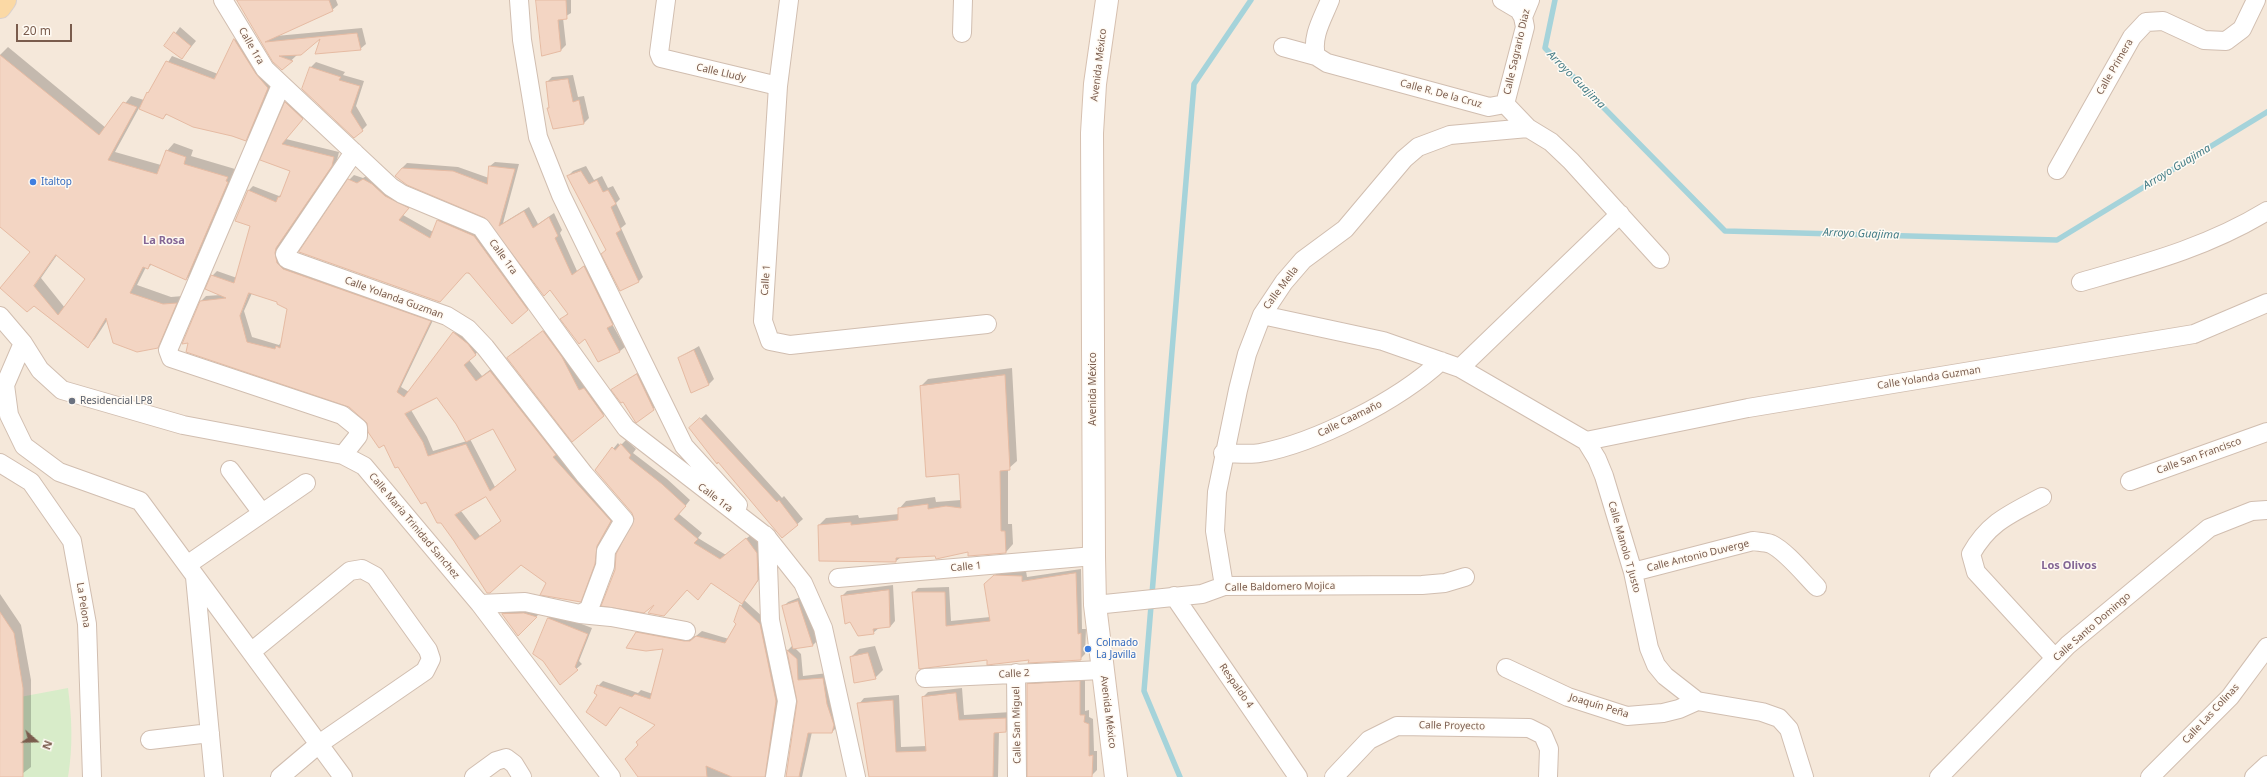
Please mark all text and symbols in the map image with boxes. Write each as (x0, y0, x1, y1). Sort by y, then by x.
street label: Calle Sagrario Diaz (1501, 8, 1533, 96)
scale bar (18, 16, 74, 42)
text: 20 m (23, 22, 51, 39)
street label: Calle 1ra (236, 25, 266, 67)
street label: Avenida México (1089, 28, 1109, 102)
street label: Calle Primera (2094, 37, 2136, 97)
water label: Arroyo Guajima (1544, 48, 1608, 112)
street label: Calle Lludy (695, 61, 747, 85)
street label: Calle R. De la Cruz (1399, 77, 1483, 111)
water label: Arroyo Guajima (2141, 142, 2213, 192)
place label: Italtop (41, 176, 72, 188)
marker: Italtop (28, 177, 38, 187)
water label: Arroyo Guajima (1823, 226, 1899, 242)
district label: La Rosa (143, 234, 185, 248)
street label: Calle 1ra (486, 237, 520, 277)
street label: Calle 1 (759, 264, 773, 296)
street label: Calle Mella (1261, 264, 1301, 312)
street label: Calle Yolanda Guzman (343, 274, 445, 322)
street label: Avenida México (1087, 352, 1099, 426)
street label: Calle Yolanda Guzman (1876, 364, 1982, 392)
place label: Residencial LP8 (80, 395, 152, 407)
marker: Residencial LP8 (67, 396, 77, 406)
street label: Calle Caamaño (1316, 398, 1384, 440)
street label: Calle San Francisco (2155, 435, 2243, 477)
street label: Calle Maria Trinidad Sanchez (366, 471, 462, 581)
street label: Calle 1ra (695, 481, 735, 515)
street label: Calle Manolo T Justo (1605, 500, 1643, 594)
street label: Calle Antonio Duverge (1646, 537, 1750, 575)
district label: Los Olivos (2041, 559, 2097, 573)
street label: Calle 1 (950, 560, 982, 574)
street label: Calle Baldomero Mojica (1225, 580, 1335, 594)
street label: La Pelona (74, 582, 92, 628)
street label: Calle Santo Domingo (2051, 590, 2133, 664)
place label: Colmado La Javilla (1096, 637, 1138, 660)
marker: Colmado La Javilla (1083, 644, 1093, 654)
street label: Respaldo 4 (1216, 661, 1256, 711)
street label: Calle 2 (998, 667, 1030, 681)
street label: Avenida México (1098, 675, 1118, 749)
street label: Calle Las Colinas (2180, 682, 2242, 746)
street label: Calle San Miguel (1010, 686, 1024, 764)
street label: Joaquín Peña (1568, 691, 1630, 721)
street label: Calle Proyecto (1419, 719, 1485, 733)
north arrow (16, 721, 56, 761)
text: N (39, 738, 56, 752)

